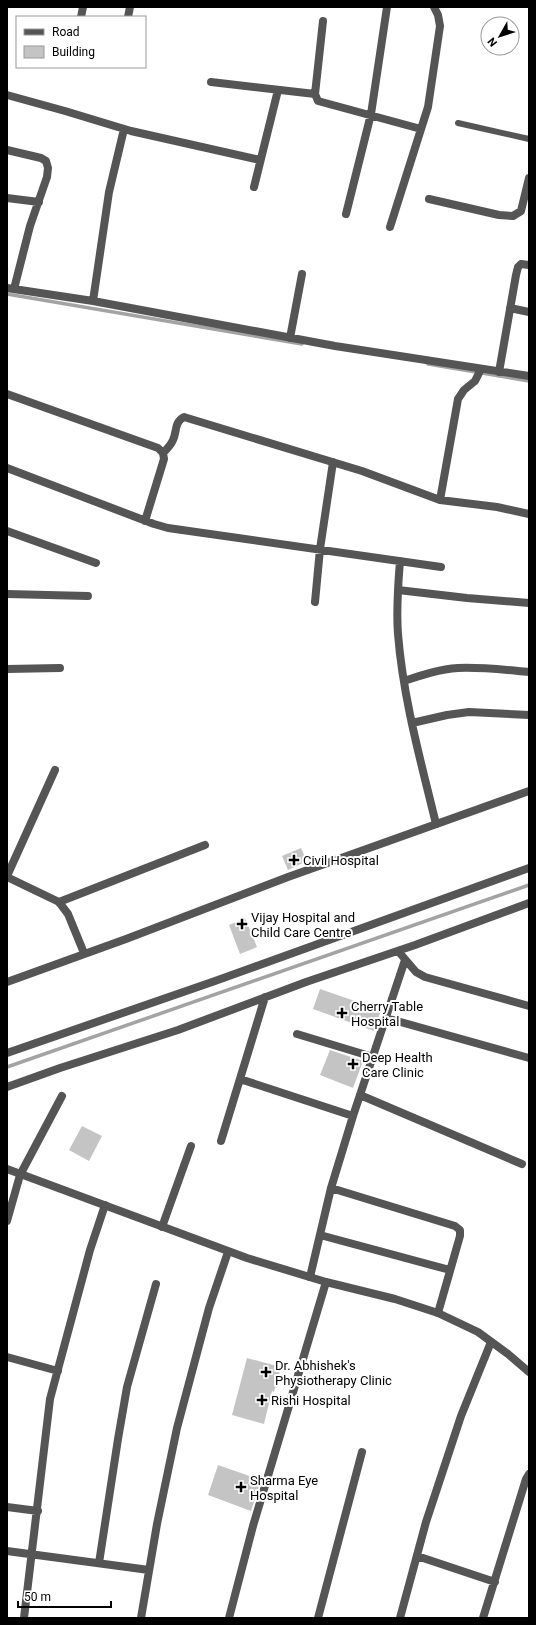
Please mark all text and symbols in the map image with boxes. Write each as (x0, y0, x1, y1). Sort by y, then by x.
legend (16, 16, 146, 68)
north arrow (480, 16, 520, 56)
text: Road (52, 25, 80, 39)
text: N (485, 35, 500, 49)
text: Building (52, 45, 95, 59)
place label: Civil Hospital (303, 853, 379, 868)
marker: Civil Hospital (288, 854, 300, 866)
place label: Vijay Hospital and Child Care Centre (251, 910, 355, 940)
marker: Vijay Hospital and Child Care Centre (236, 918, 248, 930)
place label: Cherry Table Hospital (351, 999, 423, 1029)
marker: Cherry Table Hospital (336, 1007, 348, 1019)
place label: Deep Health Care Clinic (362, 1050, 433, 1080)
marker: Deep Health Care Clinic (347, 1058, 359, 1070)
place label: Dr. Abhishek's Physiotherapy Clinic (275, 1358, 392, 1388)
marker: Dr. Abhishek's Physiotherapy Clinic (260, 1366, 272, 1378)
place label: Rishi Hospital (271, 1393, 351, 1408)
marker: Rishi Hospital (256, 1394, 268, 1406)
place label: Sharma Eye Hospital (250, 1473, 318, 1503)
marker: Sharma Eye Hospital (235, 1481, 247, 1493)
scale bar (18, 1583, 111, 1609)
text: 50 m (24, 1590, 51, 1604)

